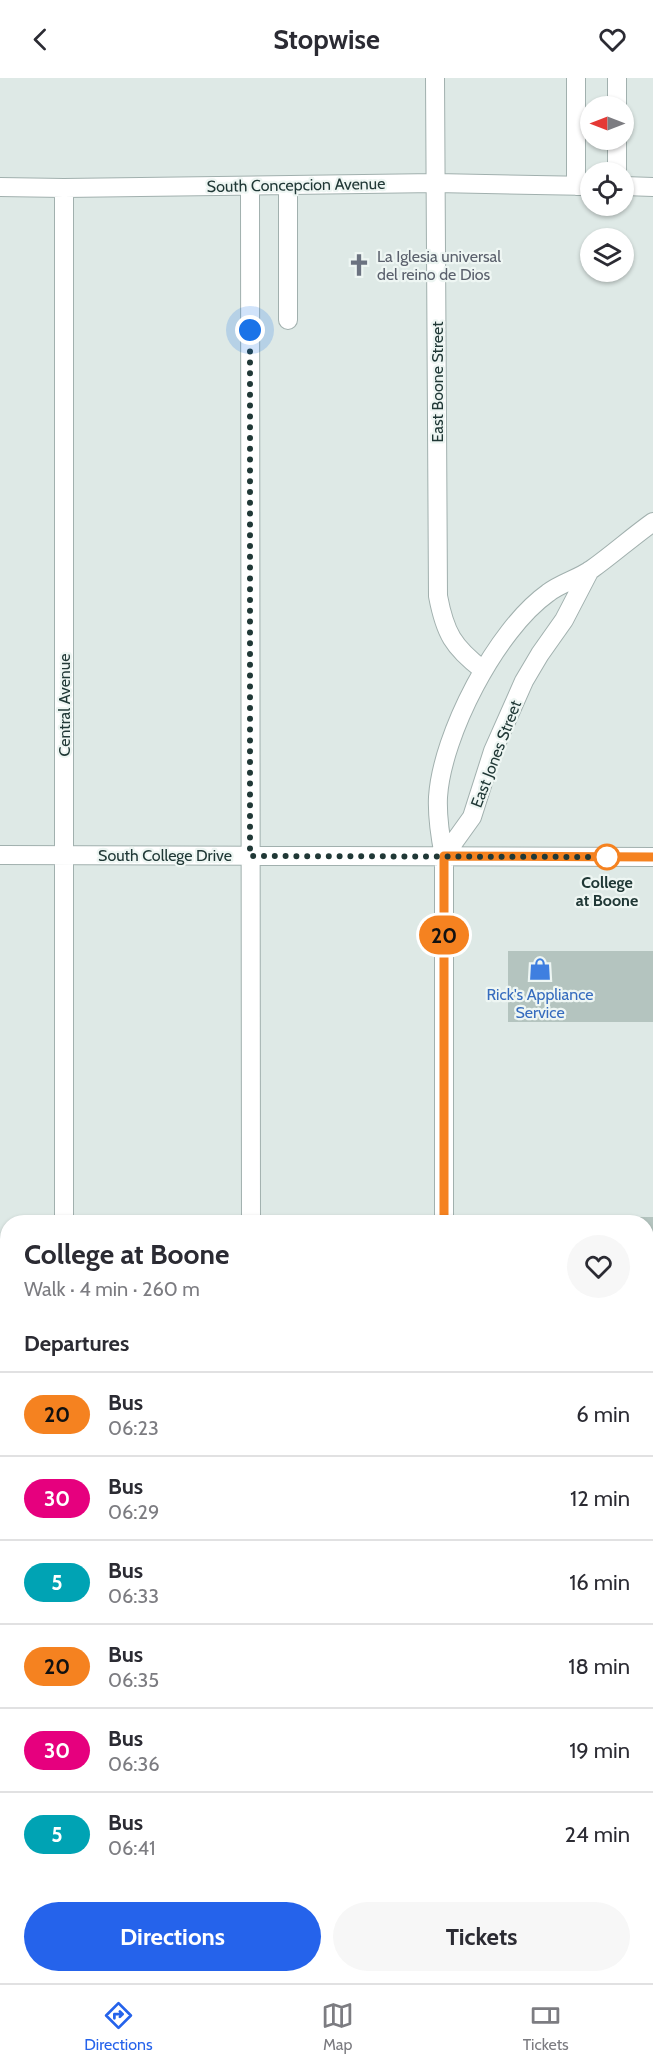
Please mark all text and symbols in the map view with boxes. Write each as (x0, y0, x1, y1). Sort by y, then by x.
icon: back (24, 23, 57, 56)
text: Stopwise (273, 23, 380, 56)
icon: heart (596, 23, 629, 56)
north arrow (580, 96, 634, 150)
map controls (580, 96, 634, 282)
button: locate (580, 162, 634, 216)
street label: South Concepcion Avenue (207, 174, 385, 196)
button: layers (580, 228, 634, 282)
place label: La Iglesia universal del reino de Dios (377, 247, 501, 284)
church icon: La Iglesia universal del reino de Dios (346, 252, 372, 278)
your location (235, 315, 265, 345)
street label: East Boone Street (428, 321, 447, 443)
street label: Central Avenue (55, 654, 74, 756)
street label: East Jones Street (467, 697, 525, 810)
marker: College at Boone (594, 844, 620, 870)
street label: South College Drive (98, 846, 232, 865)
place label: College at Boone (576, 873, 638, 910)
line badge: 20 (417, 916, 471, 954)
text: 20 (431, 923, 457, 948)
shop icon: Rick's Appliance Service (527, 956, 553, 982)
place label: Rick's Appliance Service (487, 985, 593, 1022)
button: heart (567, 1235, 630, 1298)
text: College at Boone (24, 1237, 229, 1271)
text: Walk · 4 min · 260 m (24, 1277, 200, 1301)
text: Departures (24, 1330, 129, 1357)
text: Bus (108, 1389, 143, 1416)
text: 6 min (576, 1401, 630, 1428)
text: 20 (44, 1402, 70, 1427)
text: 06:23 (108, 1416, 159, 1440)
text: Bus (108, 1473, 143, 1500)
text: 12 min (570, 1485, 630, 1512)
text: 30 (44, 1486, 70, 1511)
text: 06:29 (108, 1500, 159, 1524)
text: Bus (108, 1557, 143, 1584)
text: 16 min (569, 1569, 630, 1596)
text: 5 (51, 1570, 63, 1595)
text: 06:33 (108, 1584, 159, 1608)
text: Bus (108, 1641, 143, 1668)
text: 18 min (568, 1653, 630, 1680)
text: 20 (44, 1654, 70, 1679)
text: 06:35 (108, 1668, 159, 1692)
text: Bus (108, 1725, 143, 1752)
text: 19 min (569, 1737, 630, 1764)
text: 30 (44, 1738, 70, 1763)
text: 06:36 (108, 1752, 160, 1776)
text: Bus (108, 1809, 143, 1836)
text: 24 min (565, 1821, 630, 1848)
text: 5 (51, 1822, 63, 1847)
text: 06:41 (108, 1836, 156, 1860)
button: Directions (24, 1902, 321, 1971)
button: Tickets (333, 1902, 630, 1971)
tab: Directions (84, 1999, 153, 2054)
tab: Map (321, 1999, 354, 2054)
tab: Tickets (523, 1999, 569, 2054)

